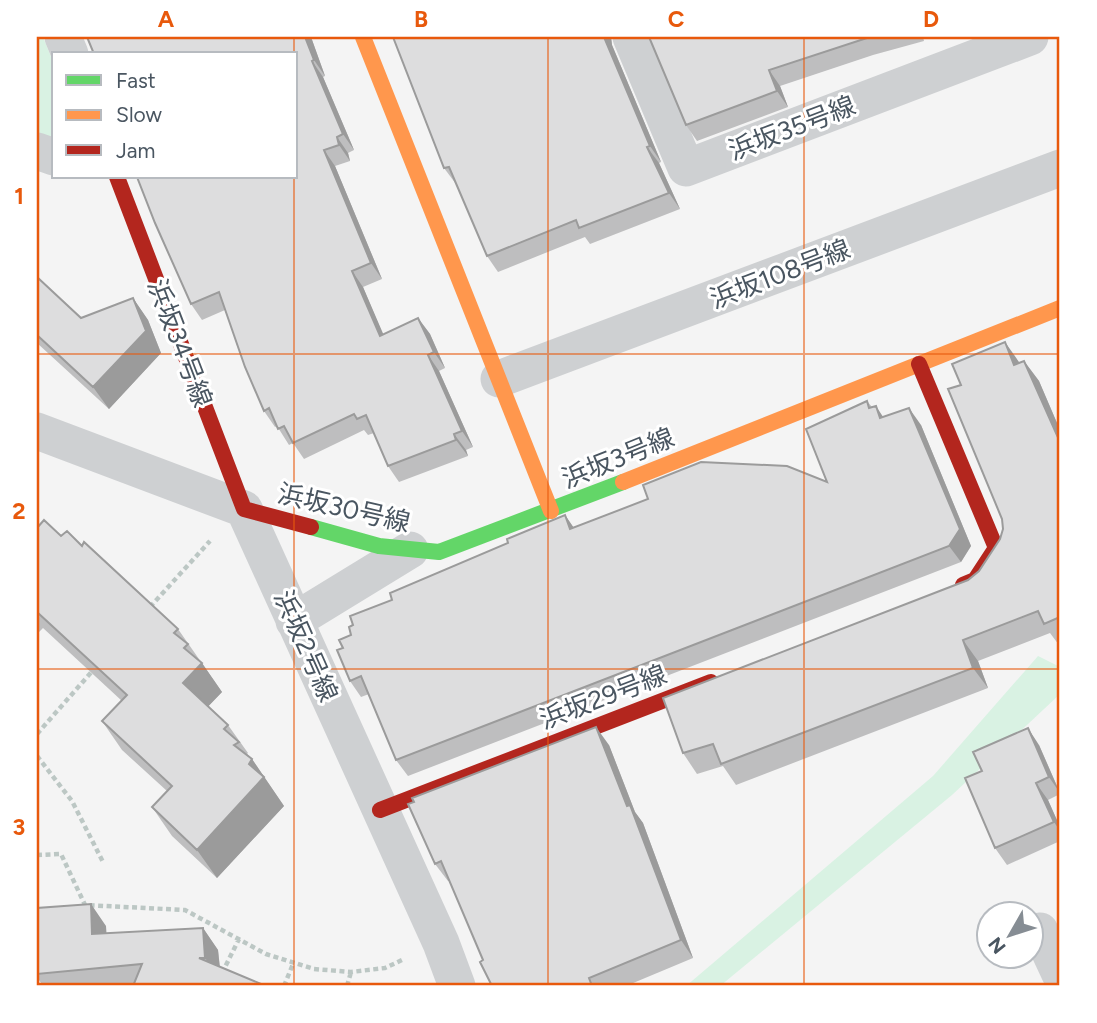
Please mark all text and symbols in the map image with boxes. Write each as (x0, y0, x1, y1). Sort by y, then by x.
text: A (158, 5, 175, 33)
text: B (414, 5, 428, 33)
text: C (668, 5, 685, 33)
text: D (923, 5, 939, 33)
legend (52, 52, 298, 178)
text: Fast (116, 68, 156, 93)
street label: 浜坂35号線 (724, 89, 860, 167)
text: Slow (116, 102, 162, 127)
text: Jam (116, 138, 155, 163)
text: 1 (14, 182, 24, 210)
street label: 浜坂108号線 (705, 233, 855, 315)
street label: 浜坂34号線 (141, 275, 219, 411)
street label: 浜坂3号線 (557, 421, 679, 495)
street label: 浜坂30号線 (275, 477, 413, 539)
text: 2 (12, 497, 26, 525)
street label: 浜坂2号線 (267, 585, 345, 707)
street label: 浜坂29号線 (535, 658, 671, 736)
text: 3 (13, 813, 25, 841)
north arrow (974, 900, 1044, 970)
text: N (984, 932, 1011, 958)

